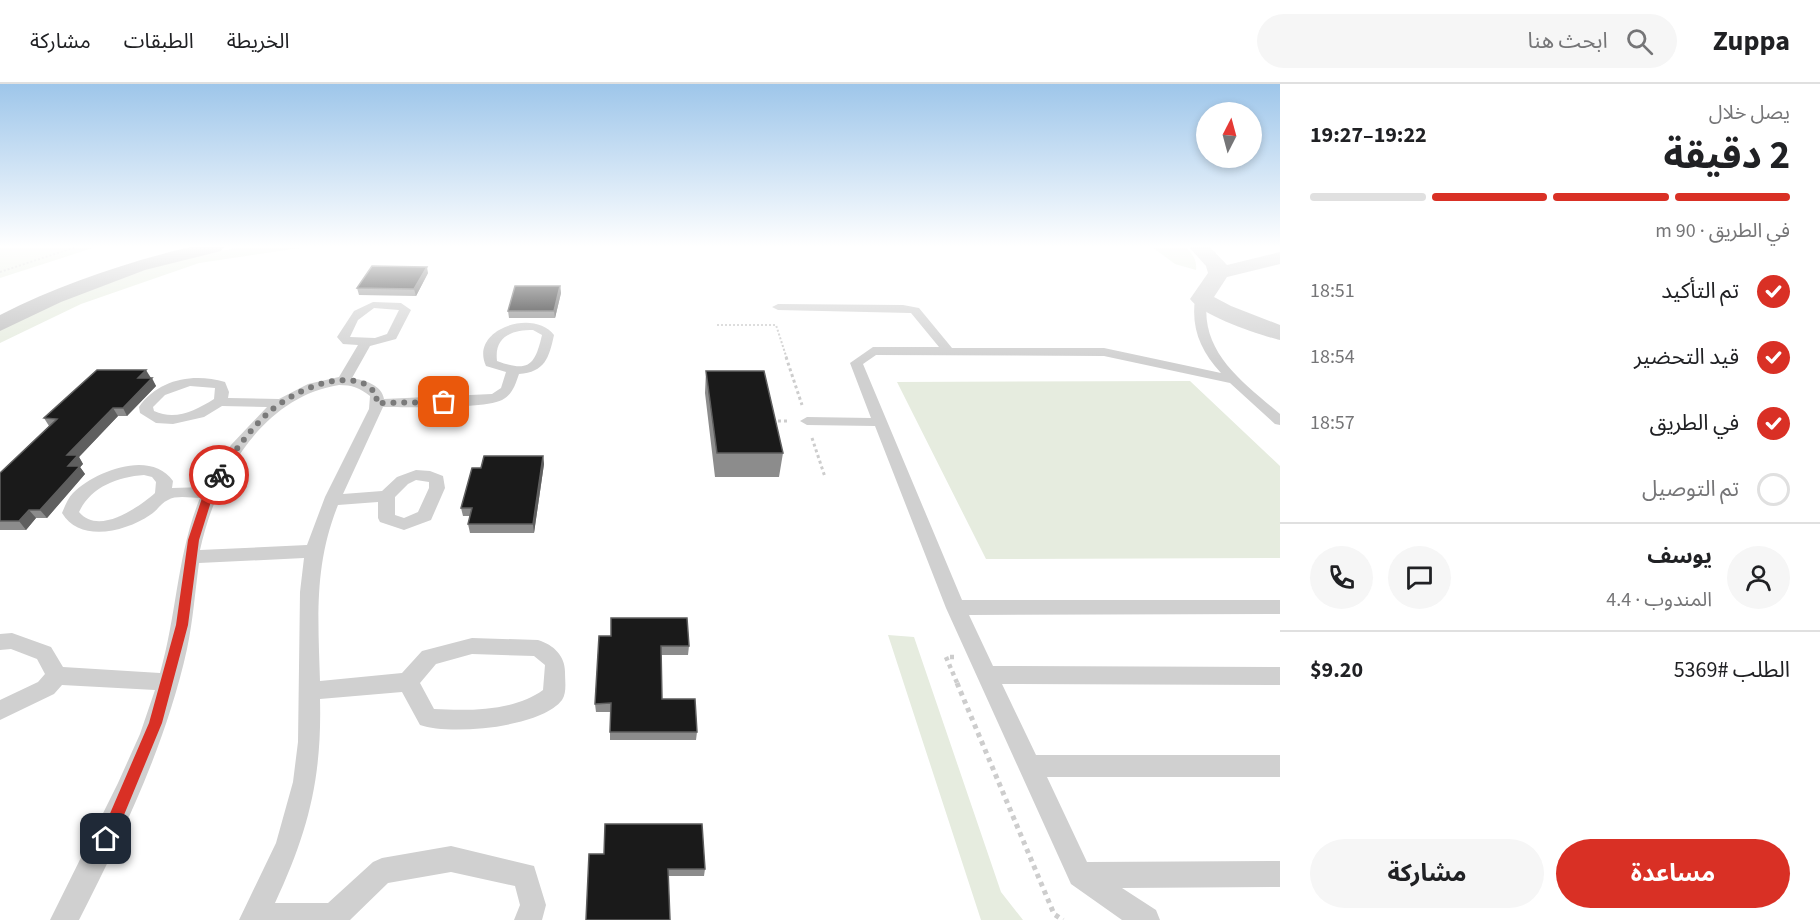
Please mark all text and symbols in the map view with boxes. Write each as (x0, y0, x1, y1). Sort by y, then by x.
search box (1257, 14, 1677, 68)
text: Zuppa (1713, 21, 1790, 61)
text: ابحث هنا (1528, 25, 1608, 57)
icon: search (1623, 25, 1656, 58)
text: مشاركة (30, 26, 91, 56)
text: الطبقات (124, 26, 194, 56)
text: الخريطة (227, 26, 290, 56)
text: يصل خلال (1709, 99, 1790, 127)
north arrow (1196, 102, 1262, 168)
map controls (1196, 102, 1262, 168)
text: 19:22–19:27 (1310, 119, 1427, 151)
text: 2 دقيقة (1663, 128, 1790, 184)
text: في الطريق · 90 m (1655, 217, 1790, 245)
text: تم التأكيد (1661, 275, 1739, 307)
icon: check (1757, 275, 1790, 308)
text: 18:51 (1310, 277, 1355, 305)
text: قيد التحضير (1634, 341, 1739, 373)
icon: check (1757, 341, 1790, 374)
text: 18:54 (1310, 343, 1355, 371)
pin (418, 376, 469, 427)
icon: bag (427, 385, 460, 418)
text: في الطريق (1650, 407, 1739, 439)
icon: check (1757, 407, 1790, 440)
text: 18:57 (1310, 409, 1355, 437)
courier (189, 445, 249, 505)
icon: bike (203, 459, 236, 492)
text: تم التوصيل (1642, 473, 1739, 505)
text: يوسف (1647, 540, 1712, 572)
button: phone (1310, 546, 1373, 609)
button: chat (1388, 546, 1451, 609)
button: person (1727, 546, 1790, 609)
text: المندوب · 4.4 (1606, 586, 1712, 614)
text: $9.20 (1310, 654, 1363, 686)
text: الطلب #5369 (1674, 654, 1790, 686)
pin (80, 813, 131, 864)
icon: home (89, 822, 122, 855)
button: مشاركة (1310, 839, 1544, 908)
button: مساعدة (1556, 839, 1790, 908)

